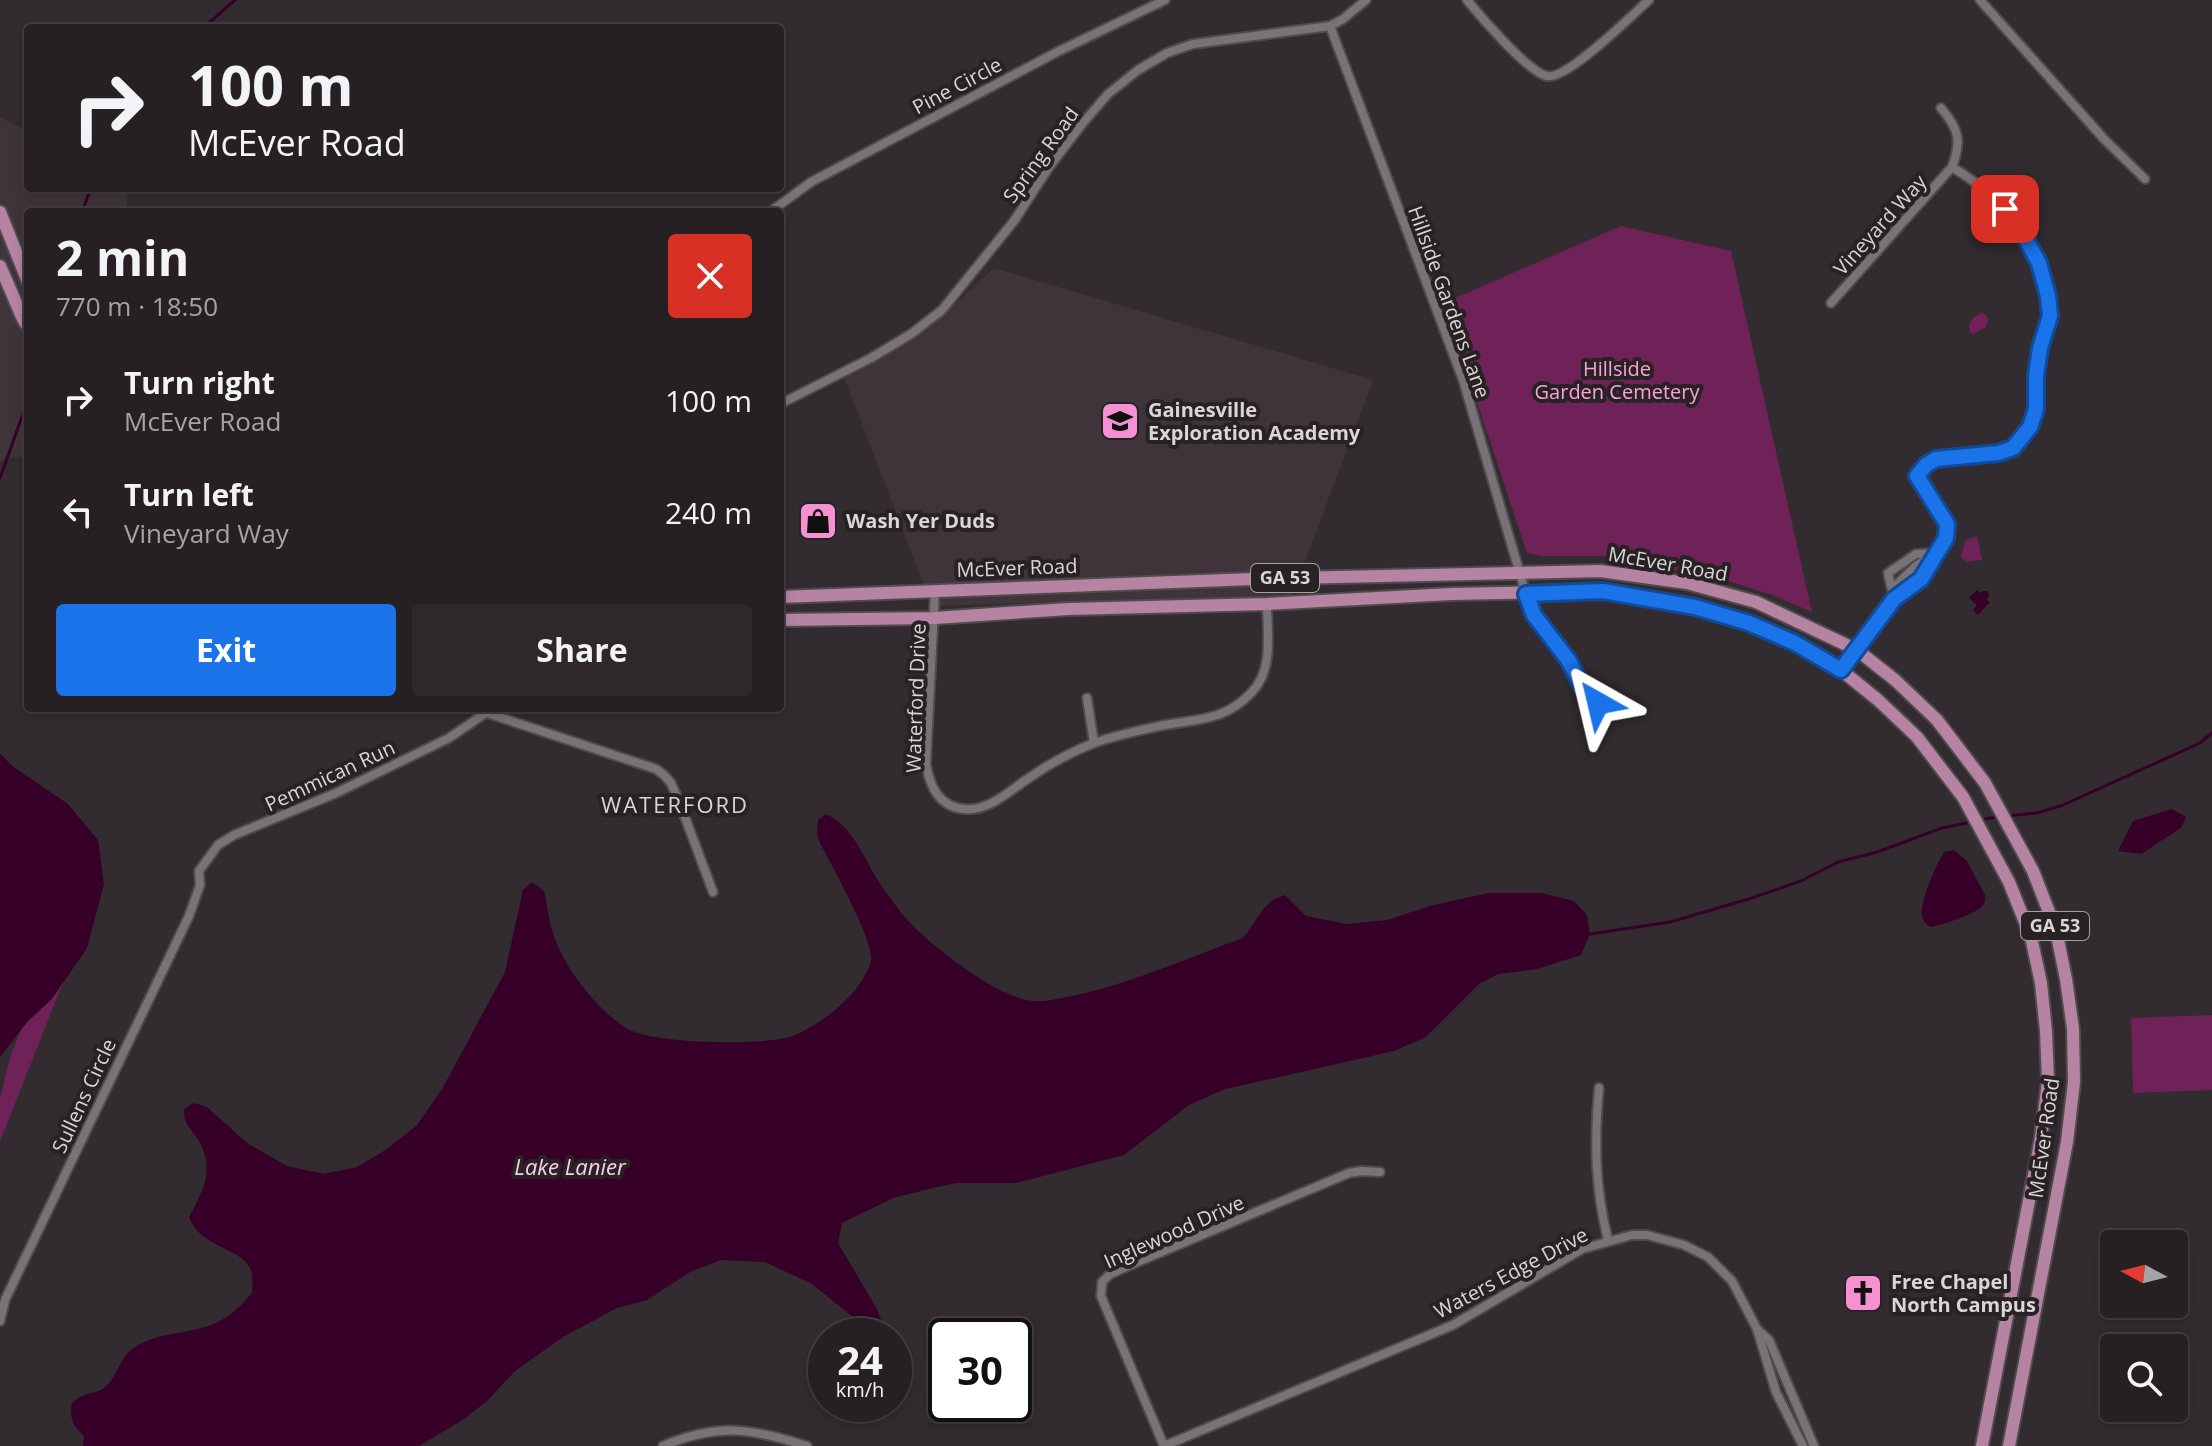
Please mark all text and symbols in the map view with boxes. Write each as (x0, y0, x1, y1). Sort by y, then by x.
text: 100 m (188, 46, 354, 122)
street label: Pine Circle (907, 51, 1006, 120)
icon: right (56, 56, 160, 160)
street label: Spring Road (997, 101, 1085, 208)
text: McEver Road (188, 118, 406, 167)
street label: Vineyard Way (1827, 168, 1933, 281)
pin (1971, 175, 2039, 243)
icon: arrive (1983, 187, 2027, 231)
street label: Hillside Gardens Lane (1402, 202, 1497, 402)
text: 2 min (56, 225, 189, 290)
button: close (668, 234, 752, 318)
text: 770 m · 18:50 (56, 288, 218, 324)
park label: Hillside Garden Cemetery (1535, 355, 1700, 405)
text: Turn right (124, 362, 275, 403)
icon: right (56, 378, 100, 422)
text: 100 m (665, 380, 752, 421)
place label: Gainesville Exploration Academy (1148, 396, 1361, 446)
school or university icon: Gainesville Exploration Academy (1099, 400, 1141, 442)
text: McEver Road (124, 403, 281, 439)
text: Turn left (124, 474, 254, 515)
icon: left (56, 490, 100, 534)
text: 240 m (665, 492, 752, 533)
shop icon: Wash Yer Duds (797, 500, 839, 542)
place label: Wash Yer Duds (846, 507, 995, 534)
text: Vineyard Way (124, 515, 289, 551)
street label: McEver Road (1606, 540, 1730, 587)
street label: McEver Road (956, 552, 1078, 583)
road number: GA 53 (1251, 564, 1319, 592)
button: Exit (56, 604, 396, 696)
button: Share (412, 604, 752, 696)
street label: Waterford Drive (899, 623, 932, 773)
position arrow (1556, 661, 1640, 745)
street label: Pemmican Run (260, 734, 399, 817)
district label: WATERFORD (601, 789, 749, 819)
road number: GA 53 (2021, 912, 2089, 940)
street label: Sullens Circle (45, 1034, 122, 1157)
street label: McEver Road (2022, 1076, 2065, 1200)
water label: Lake Lanier (514, 1151, 627, 1181)
street label: Inglewood Drive (1099, 1189, 1248, 1275)
street label: Waters Edge Drive (1429, 1221, 1592, 1324)
north arrow (2100, 1230, 2188, 1318)
map controls (2100, 1230, 2188, 1422)
place label: Free Chapel North Campus (1891, 1268, 2036, 1318)
church icon: Free Chapel North Campus (1842, 1272, 1884, 1314)
speed limit sign: 30 (928, 1318, 1032, 1422)
text: 24 (837, 1332, 883, 1387)
button: search (2100, 1334, 2188, 1422)
text: km/h (836, 1376, 884, 1403)

